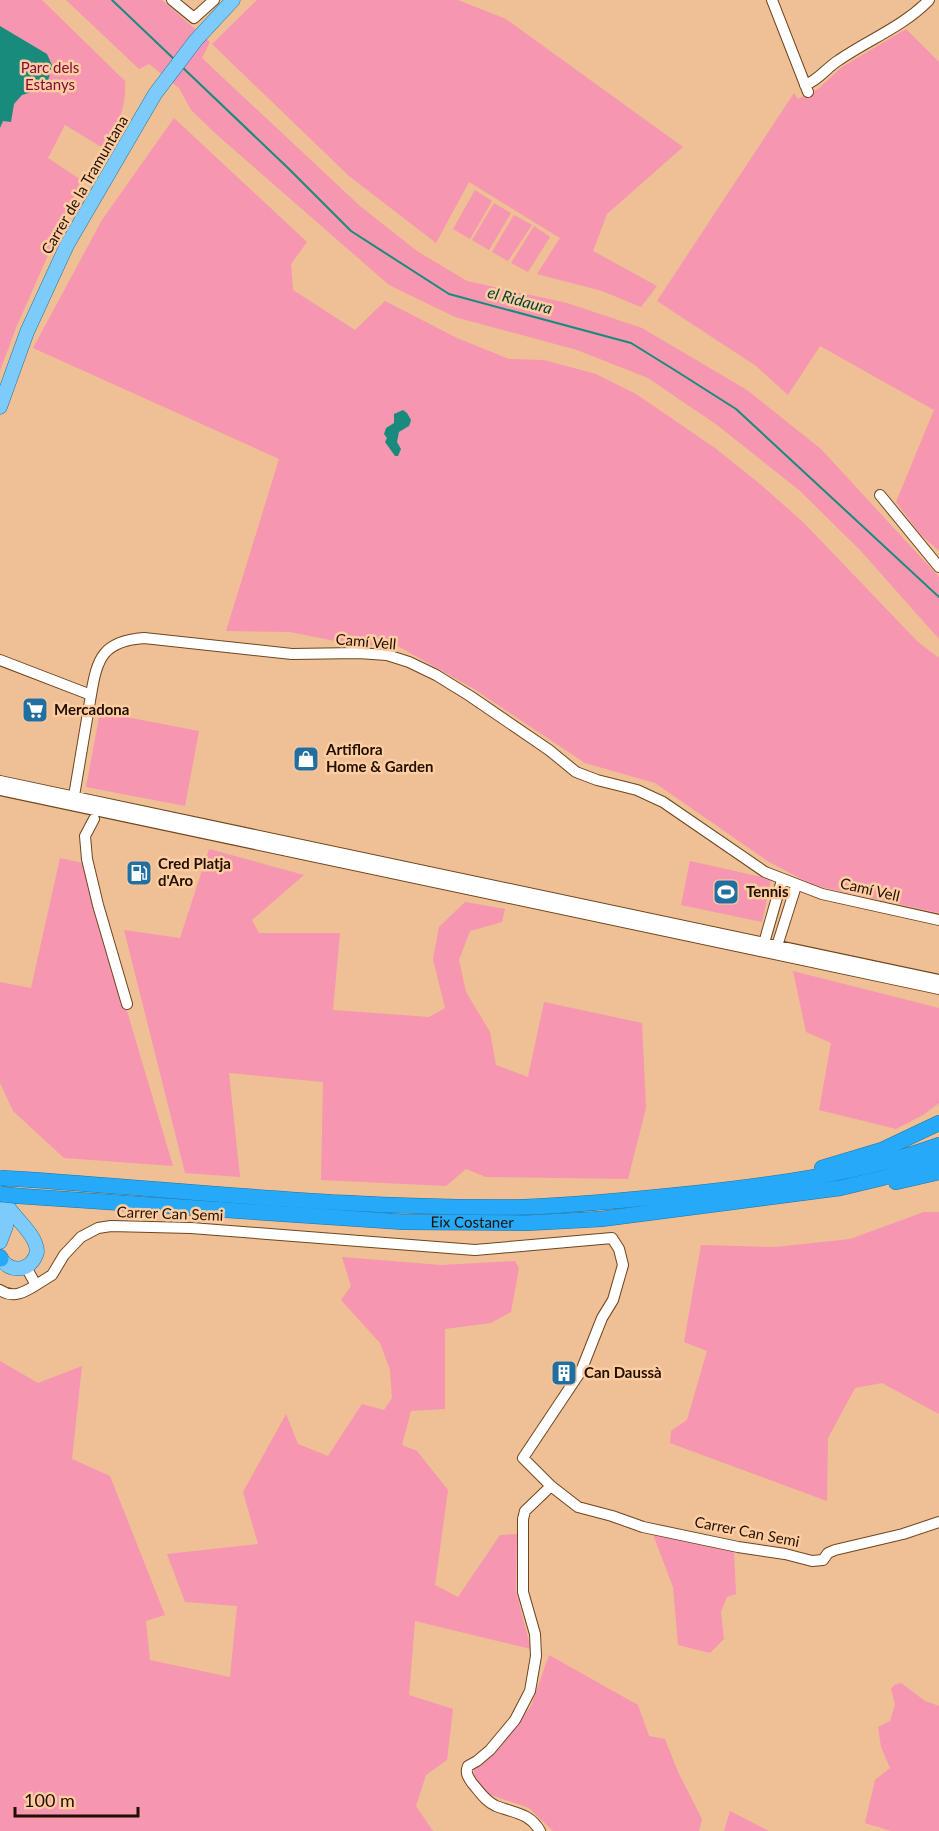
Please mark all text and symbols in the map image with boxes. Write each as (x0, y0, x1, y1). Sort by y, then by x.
park label: Parc dels Estanys (21, 58, 79, 93)
street label: Carrer de la Tramuntana (37, 112, 131, 257)
water label: el Ridaura (486, 282, 555, 317)
street label: Camí Vell (335, 629, 397, 653)
supermarket icon: Mercadona (20, 695, 50, 725)
place label: Mercadona (54, 700, 129, 718)
place label: Artiflora Home & Garden (325, 740, 434, 775)
shop icon: Artiflora Home & Garden (291, 744, 321, 774)
place label: Cred Platja d'Aro (158, 854, 231, 889)
fuel station icon: Cred Platja d'Aro (124, 858, 154, 888)
street label: Camí Vell (839, 873, 902, 905)
sports icon: Tennis (711, 877, 741, 907)
place label: Tennis (746, 882, 789, 900)
street label: Carrer Can Semi (116, 1202, 224, 1224)
street label: Eix Costaner (431, 1212, 514, 1231)
building icon: Can Daussà (549, 1358, 579, 1388)
place label: Can Daussà (584, 1363, 662, 1381)
street label: Carrer Can Semi (693, 1512, 801, 1550)
scale bar (15, 1780, 138, 1818)
text: 100 m (24, 1789, 75, 1811)

